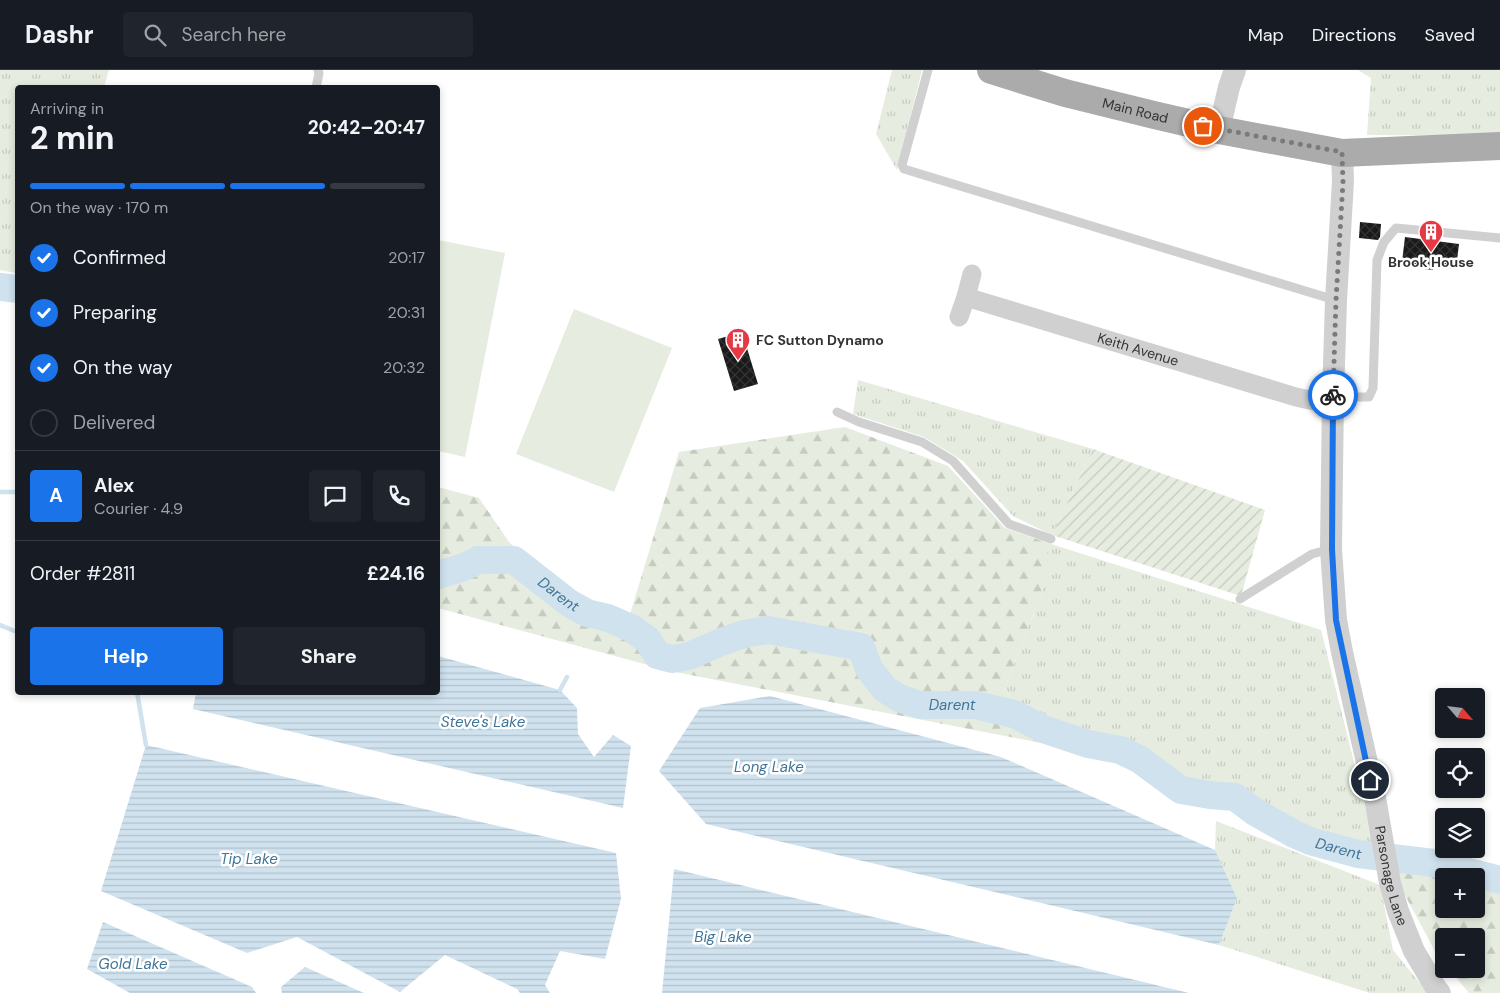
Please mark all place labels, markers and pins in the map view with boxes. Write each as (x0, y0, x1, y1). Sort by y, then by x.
pin (1182, 105, 1224, 147)
building icon: Brook House (1418, 219, 1444, 253)
place label: Brook House (1388, 253, 1474, 271)
building icon: FC Sutton Dynamo (725, 327, 751, 361)
place label: FC Sutton Dynamo (756, 331, 884, 349)
pin (1349, 759, 1391, 801)

